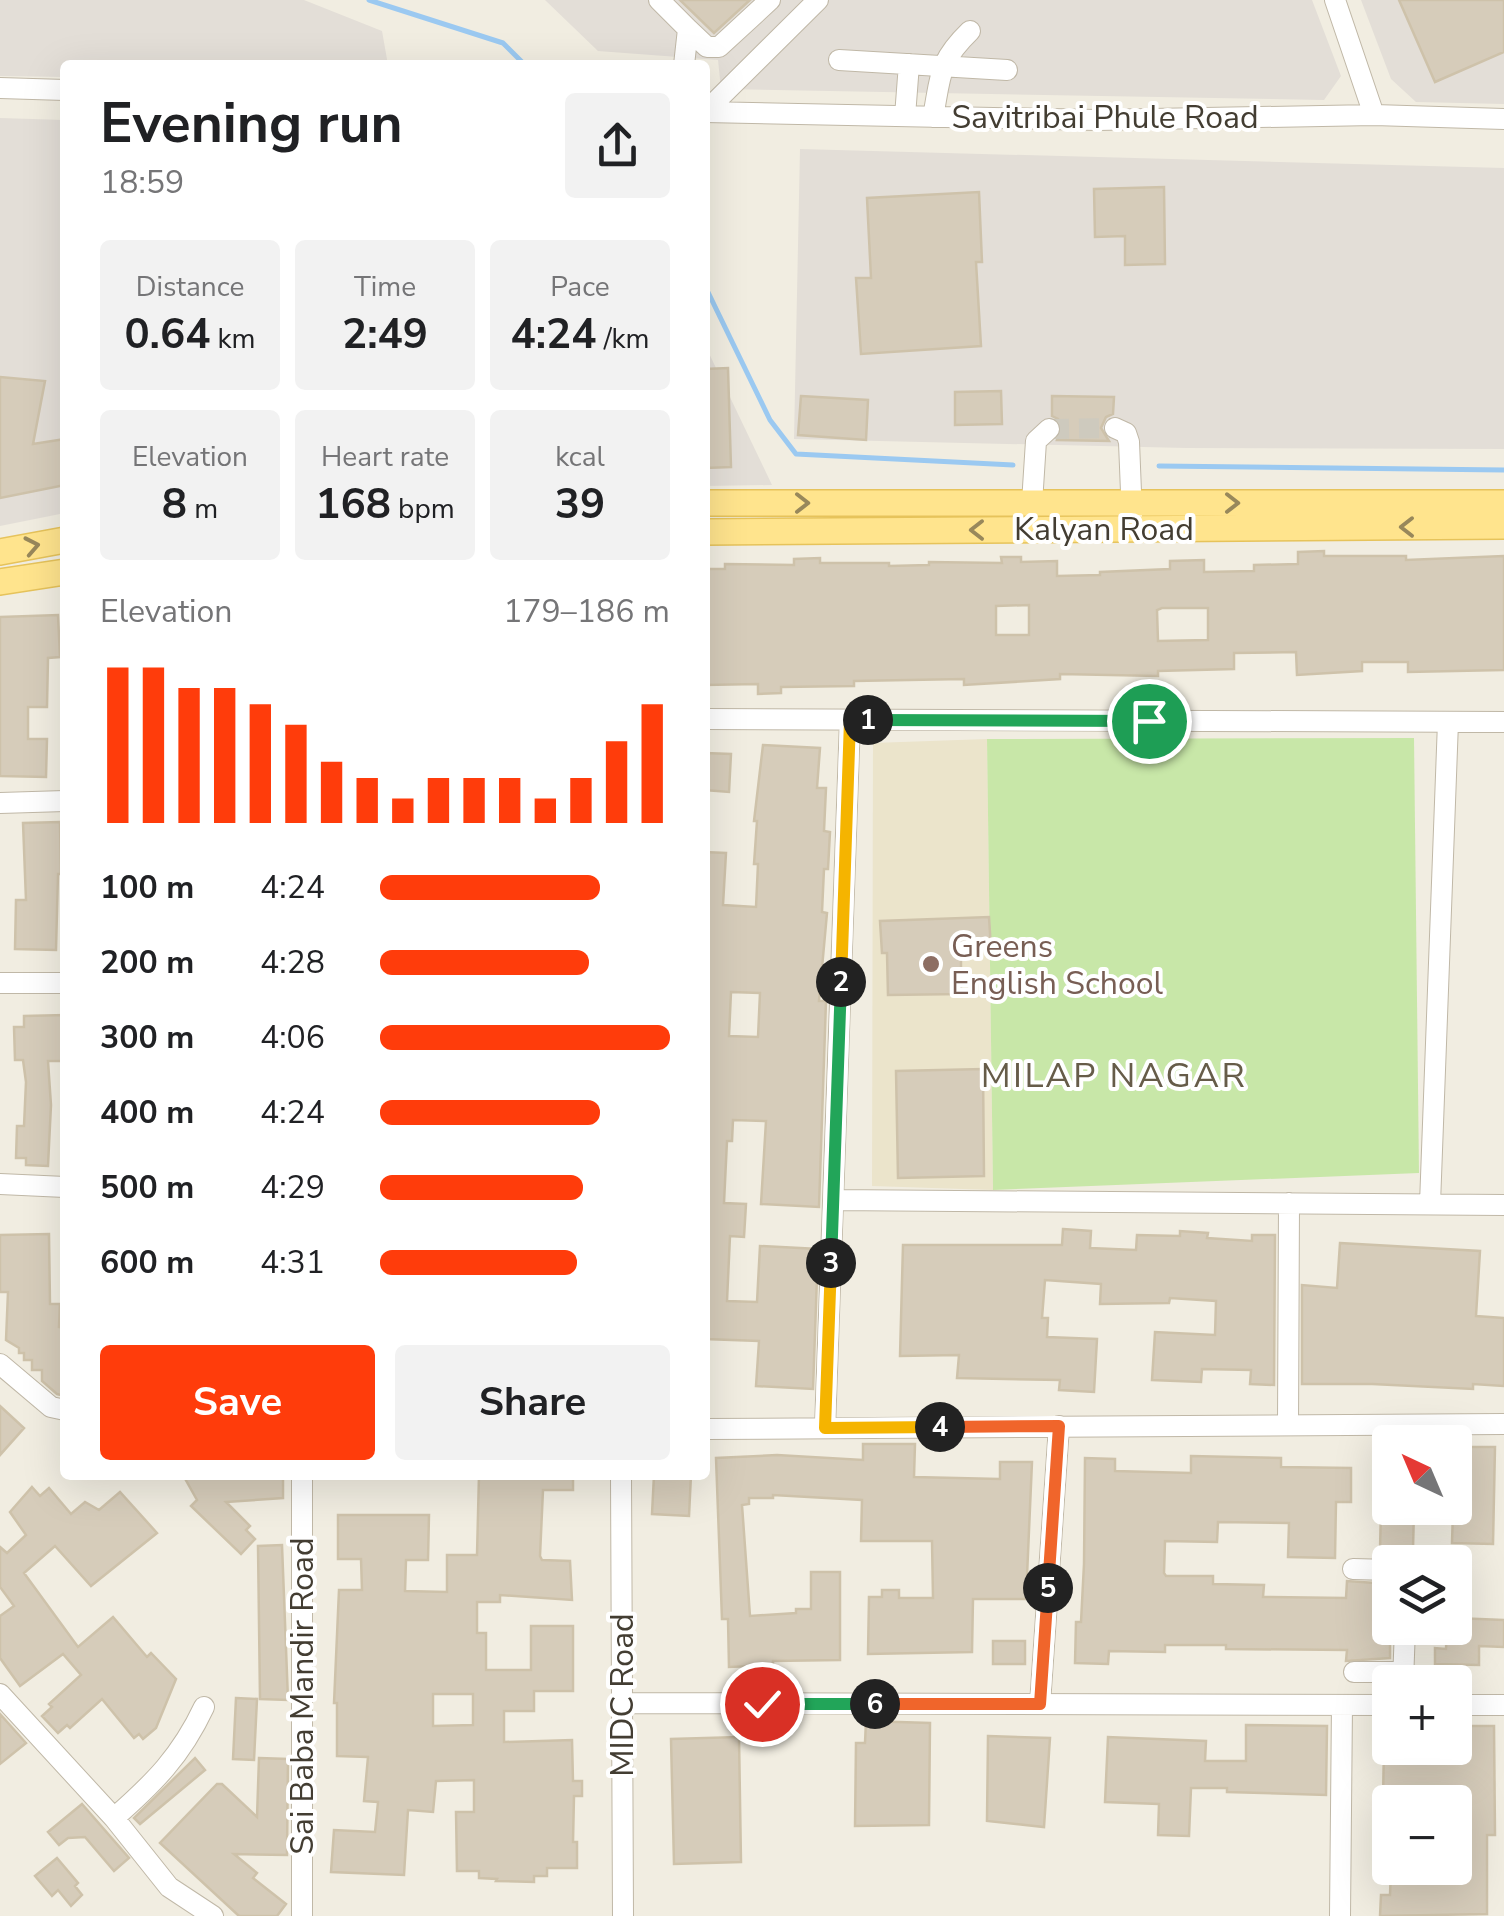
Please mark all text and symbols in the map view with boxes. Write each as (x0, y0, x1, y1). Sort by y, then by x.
text: Evening run (100, 86, 403, 161)
button: share (565, 93, 670, 198)
street label: Savitribai Phule Road (951, 96, 1259, 139)
text: 18:59 (100, 161, 184, 204)
text: Distance (136, 268, 244, 306)
text: Time (354, 268, 416, 306)
text: Pace (550, 268, 610, 306)
text: 0.64 (124, 306, 210, 363)
text: 2:49 (342, 306, 428, 363)
text: 4:24 (510, 306, 597, 363)
text: km (210, 320, 256, 358)
text: /km (597, 320, 650, 358)
text: Elevation (132, 438, 248, 476)
text: Heart rate (321, 438, 449, 476)
text: kcal (555, 438, 605, 476)
text: 8 (162, 476, 187, 533)
text: 168 (315, 476, 391, 533)
text: 39 (555, 476, 605, 533)
text: m (187, 490, 218, 528)
text: bpm (391, 490, 455, 528)
one-way arrow (796, 492, 811, 514)
one-way arrow (1226, 492, 1241, 514)
street label: Kalyan Road (1014, 508, 1194, 551)
one-way arrow (1398, 516, 1414, 538)
one-way arrow (968, 519, 984, 541)
one-way arrow (24, 536, 41, 557)
text: Elevation (100, 590, 233, 633)
text: 179–186 m (503, 590, 670, 633)
pin (1107, 679, 1192, 764)
icon: arrive (1122, 694, 1177, 749)
pin: 1 (843, 695, 893, 745)
text: 1 (860, 701, 876, 739)
text: 100 m (100, 866, 194, 909)
text: 4:24 (260, 866, 325, 909)
place label: Greens English School (951, 925, 1164, 1005)
text: 200 m (100, 941, 194, 984)
text: 4:28 (260, 941, 325, 984)
marker: Greens English School (920, 953, 942, 975)
pin: 2 (816, 957, 866, 1007)
text: 2 (833, 963, 849, 1001)
text: 300 m (100, 1016, 194, 1059)
text: 4:06 (260, 1016, 325, 1059)
district label: MILAP NAGAR (981, 1052, 1247, 1099)
text: 400 m (100, 1091, 194, 1134)
text: 4:24 (260, 1091, 325, 1134)
text: 500 m (100, 1166, 194, 1209)
text: 4:29 (260, 1166, 325, 1209)
pin: 3 (806, 1238, 856, 1288)
text: 600 m (100, 1241, 194, 1284)
text: 4:31 (260, 1241, 325, 1284)
text: 3 (823, 1244, 839, 1282)
button: Save (100, 1345, 375, 1460)
button: Share (395, 1345, 670, 1460)
pin: 4 (915, 1402, 965, 1452)
text: 4 (932, 1408, 948, 1446)
north arrow (1372, 1425, 1472, 1525)
map controls (1372, 1425, 1472, 1885)
street label: Sai Baba Mandir Road (281, 1537, 324, 1855)
button: layers (1372, 1545, 1472, 1645)
pin: 5 (1023, 1563, 1073, 1613)
text: 5 (1040, 1569, 1056, 1607)
street label: MIDC Road (601, 1613, 644, 1777)
pin (720, 1662, 805, 1747)
button: + (1372, 1665, 1472, 1765)
icon: check (735, 1677, 790, 1732)
pin: 6 (850, 1679, 900, 1729)
text: 6 (867, 1685, 883, 1723)
button: − (1372, 1785, 1472, 1885)

